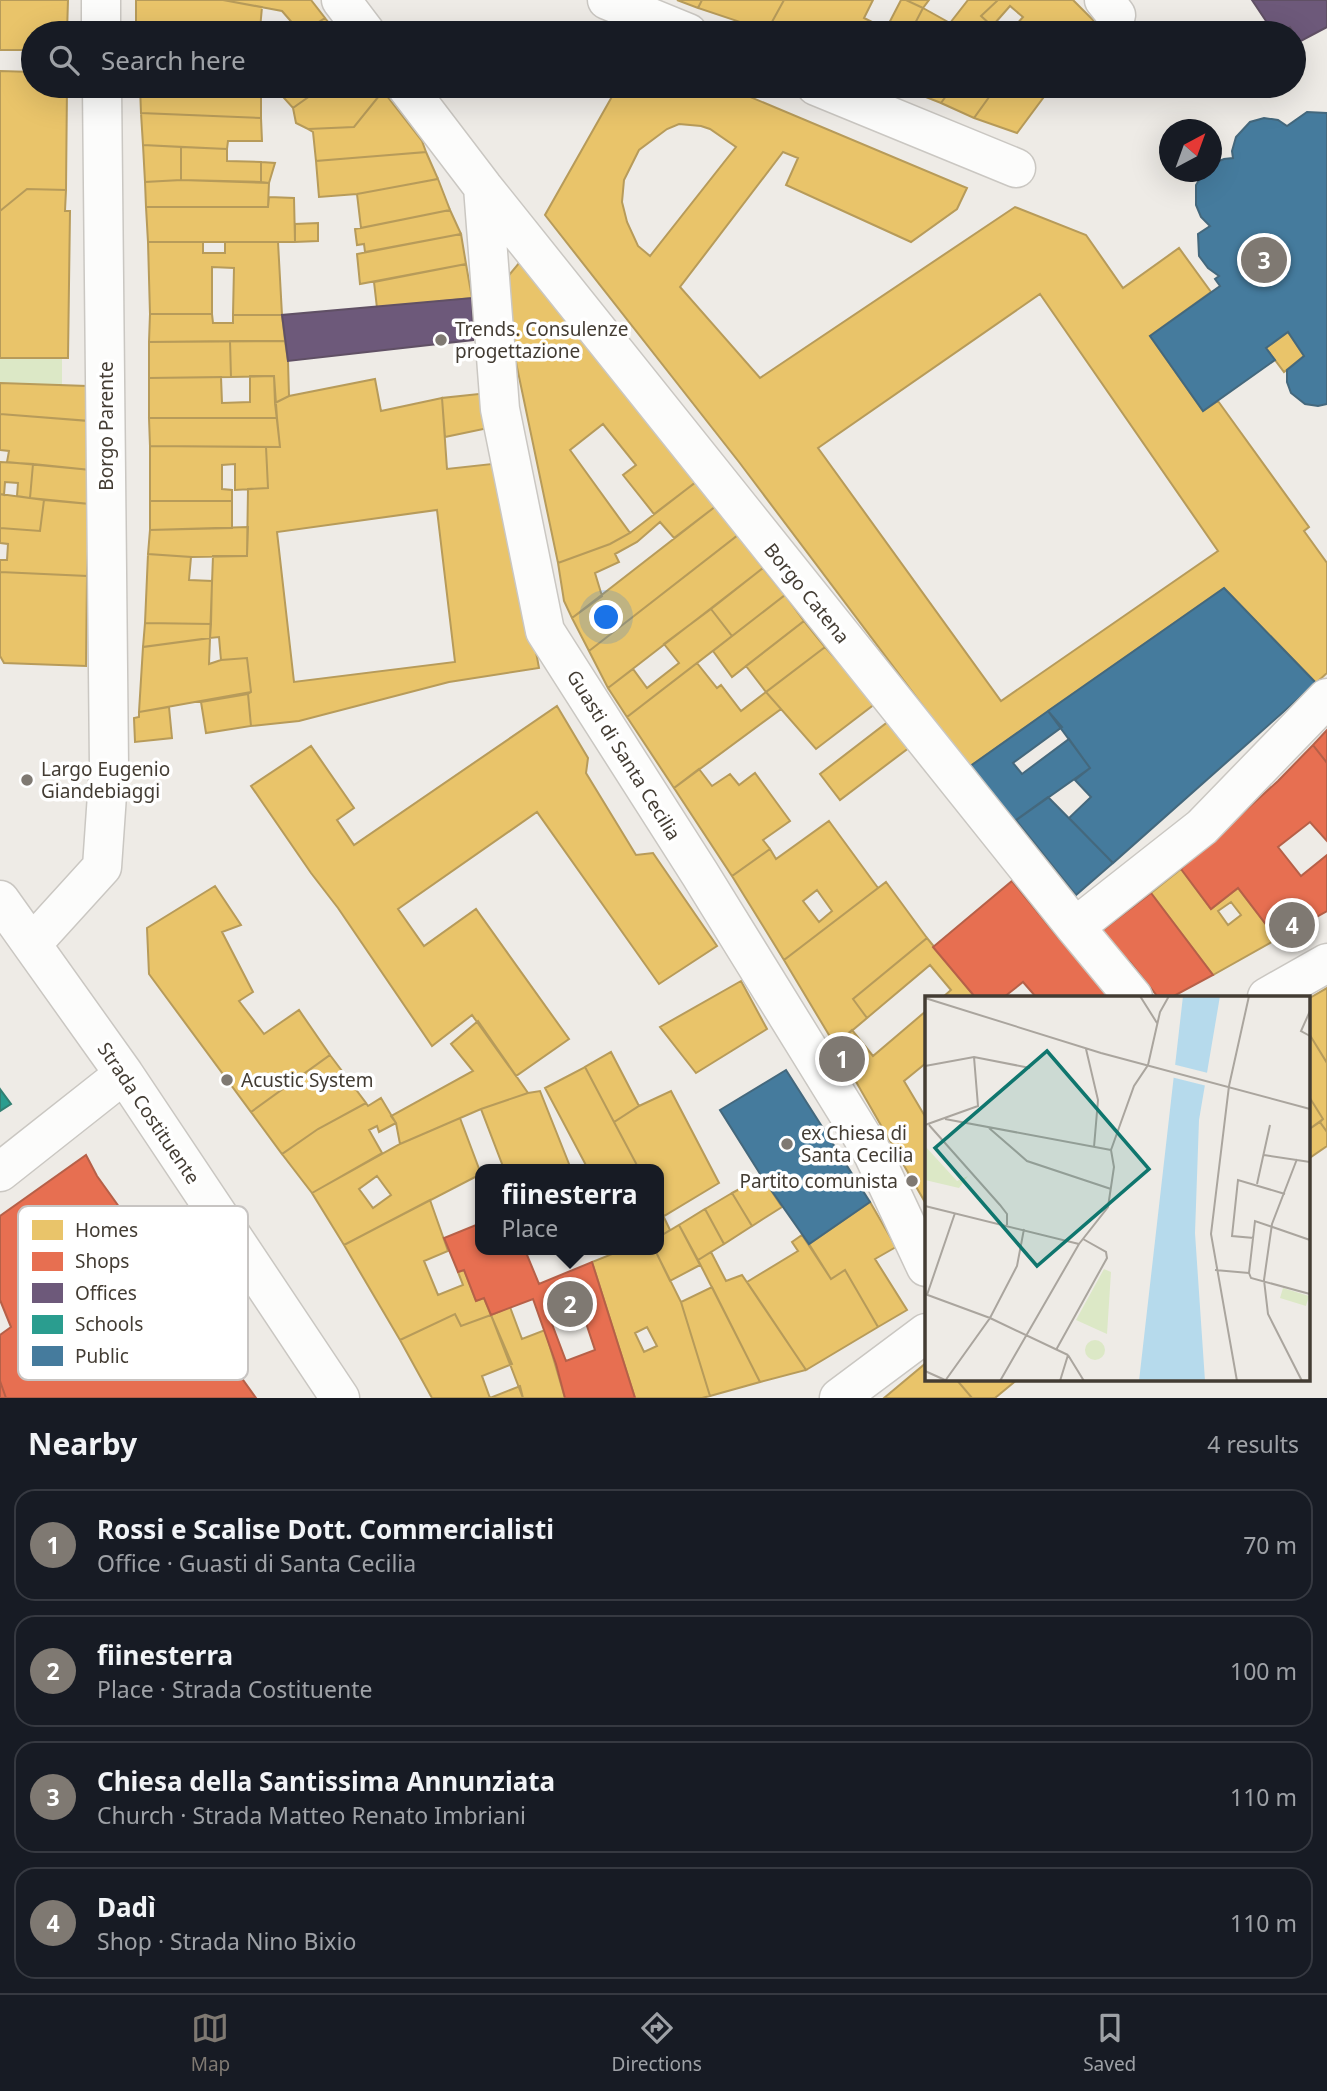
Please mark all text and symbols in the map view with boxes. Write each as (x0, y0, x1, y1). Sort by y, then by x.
search box (21, 21, 1306, 98)
icon: search (45, 41, 83, 79)
text: Search here (101, 42, 246, 78)
north arrow (1159, 119, 1222, 182)
pin: 3 (1241, 234, 1287, 286)
place label: Trends. Consulenze progettazione (455, 316, 628, 364)
marker: Trends. Consulenze progettazione (433, 332, 449, 348)
street label: Borgo Parente (93, 361, 119, 491)
street label: Borgo Catena (758, 537, 856, 649)
your location (589, 600, 623, 634)
street label: Guasti di Santa Cecilia (561, 665, 687, 845)
place label: Largo Eugenio Giandebiaggi (41, 756, 170, 804)
marker: Largo Eugenio Giandebiaggi (19, 772, 35, 788)
pin: 4 (1269, 899, 1315, 951)
inset map (925, 996, 1310, 1380)
pin: 1 (819, 1033, 865, 1085)
street label: Strada Costituente (92, 1037, 206, 1189)
place label: Acustic System (241, 1067, 374, 1093)
marker: Acustic System (219, 1072, 235, 1088)
place label: ex Chiesa di Santa Cecilia (801, 1120, 914, 1168)
marker: ex Chiesa di Santa Cecilia (779, 1136, 795, 1152)
popup (475, 1164, 664, 1255)
place label: Partito comunista (740, 1168, 898, 1194)
marker: Partito comunista (904, 1173, 920, 1189)
text: fiinesterra (501, 1176, 638, 1212)
legend (18, 1206, 248, 1380)
text: Place (501, 1212, 558, 1244)
text: Homes (75, 1217, 138, 1243)
text: Shops (75, 1248, 129, 1274)
pin: 2 (547, 1278, 593, 1330)
text: Offices (75, 1280, 137, 1306)
text: Schools (75, 1311, 143, 1337)
text: Public (75, 1343, 129, 1369)
text: Nearby (28, 1423, 137, 1464)
text: 4 results (1207, 1428, 1299, 1460)
text: Rossi e Scalise Dott. Commercialisti (97, 1511, 554, 1547)
text: 1 (46, 1529, 60, 1561)
text: 70 m (1243, 1529, 1297, 1561)
text: Office · Guasti di Santa Cecilia (97, 1547, 416, 1579)
text: fiinesterra (97, 1637, 233, 1673)
text: 2 (46, 1655, 60, 1687)
text: 100 m (1230, 1655, 1297, 1687)
text: Place · Strada Costituente (97, 1673, 372, 1705)
text: Chiesa della Santissima Annunziata (97, 1763, 555, 1799)
text: 3 (46, 1781, 60, 1813)
text: 110 m (1230, 1781, 1297, 1813)
text: Church · Strada Matteo Renato Imbriani (97, 1799, 526, 1831)
text: Dadì (97, 1889, 156, 1925)
text: 4 (46, 1907, 60, 1939)
text: 110 m (1230, 1907, 1297, 1939)
text: Shop · Strada Nino Bixio (97, 1925, 356, 1957)
tab: Map (191, 2009, 230, 2077)
tab: Directions (612, 2009, 702, 2077)
tab: Saved (1083, 2009, 1136, 2077)

